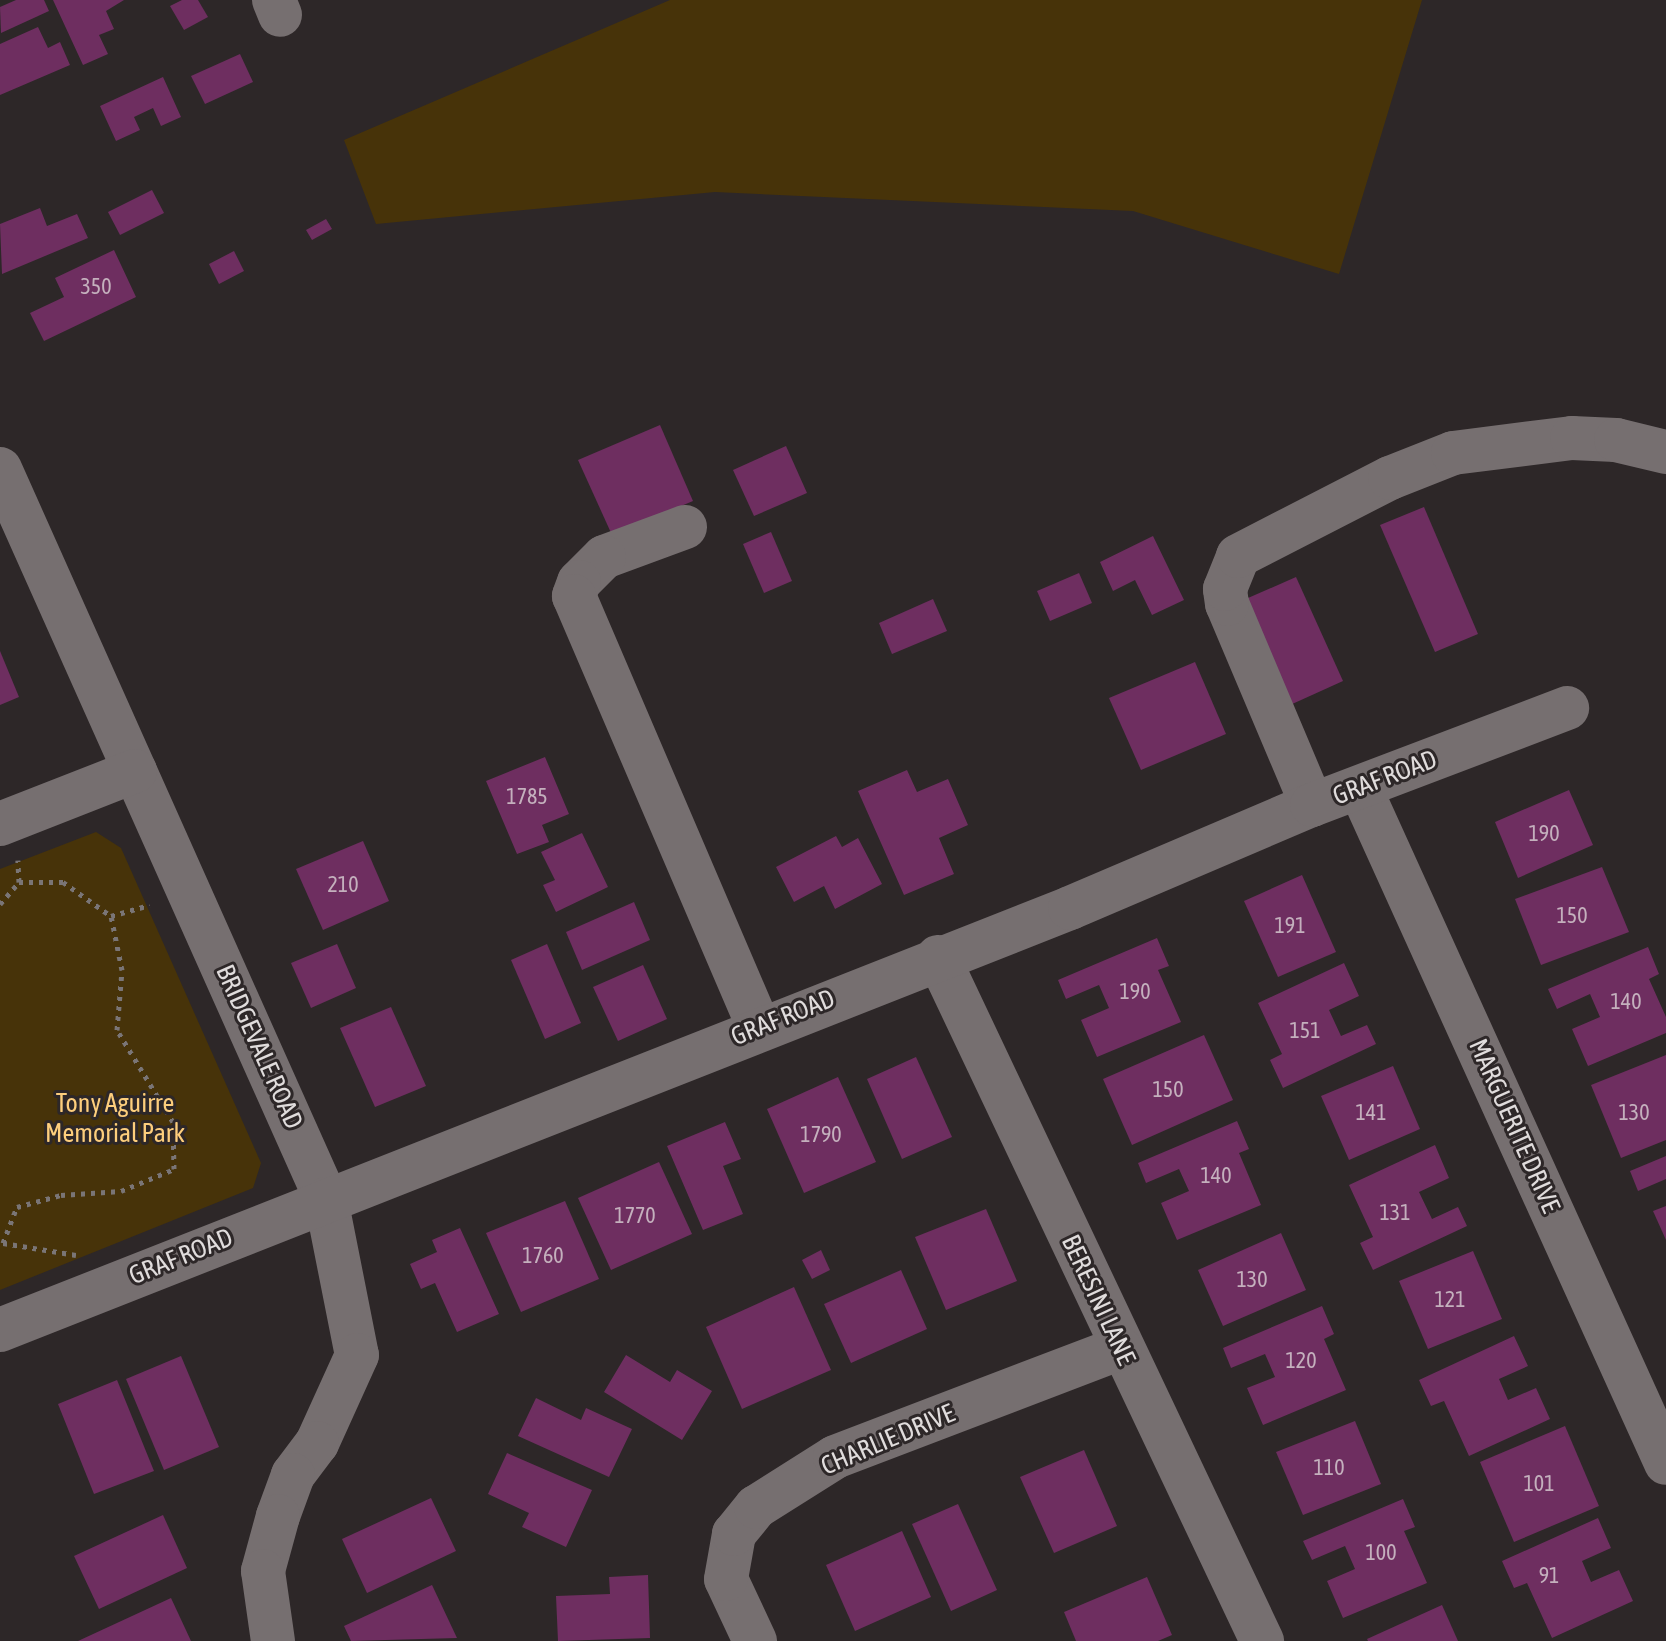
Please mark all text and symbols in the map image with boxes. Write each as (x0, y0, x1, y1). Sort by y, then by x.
house number: 350 (80, 274, 112, 300)
street label: GRAF ROAD (1329, 744, 1441, 812)
house number: 1785 (506, 784, 548, 810)
house number: 190 (1528, 821, 1560, 847)
house number: 210 (327, 872, 359, 898)
house number: 150 (1556, 903, 1588, 929)
house number: 191 (1274, 913, 1306, 939)
street label: BRIDGEVALE ROAD (209, 960, 309, 1134)
house number: 190 (1119, 979, 1151, 1005)
street label: GRAF ROAD (727, 983, 839, 1053)
house number: 140 (1610, 989, 1642, 1015)
house number: 151 (1289, 1018, 1321, 1044)
street label: MARGUERITE DRIVE (1462, 1034, 1566, 1218)
house number: 150 (1152, 1077, 1184, 1103)
park label: Tony Aguirre Memorial Park (45, 1088, 185, 1150)
house number: 141 (1355, 1100, 1387, 1126)
house number: 130 (1618, 1100, 1650, 1126)
house number: 1790 (800, 1122, 842, 1148)
house number: 140 (1200, 1163, 1232, 1189)
house number: 131 (1379, 1200, 1411, 1226)
house number: 1770 (614, 1203, 656, 1229)
street label: GRAF ROAD (125, 1222, 237, 1292)
street label: BERESINI LANE (1054, 1230, 1142, 1370)
house number: 1760 (522, 1243, 564, 1269)
house number: 130 (1236, 1267, 1268, 1293)
house number: 121 (1434, 1287, 1466, 1313)
house number: 120 (1285, 1348, 1317, 1374)
street label: CHARLIE DRIVE (817, 1398, 959, 1482)
house number: 110 (1313, 1455, 1345, 1481)
house number: 101 (1523, 1471, 1555, 1497)
house number: 100 (1365, 1540, 1397, 1566)
house number: 91 (1539, 1563, 1559, 1589)

